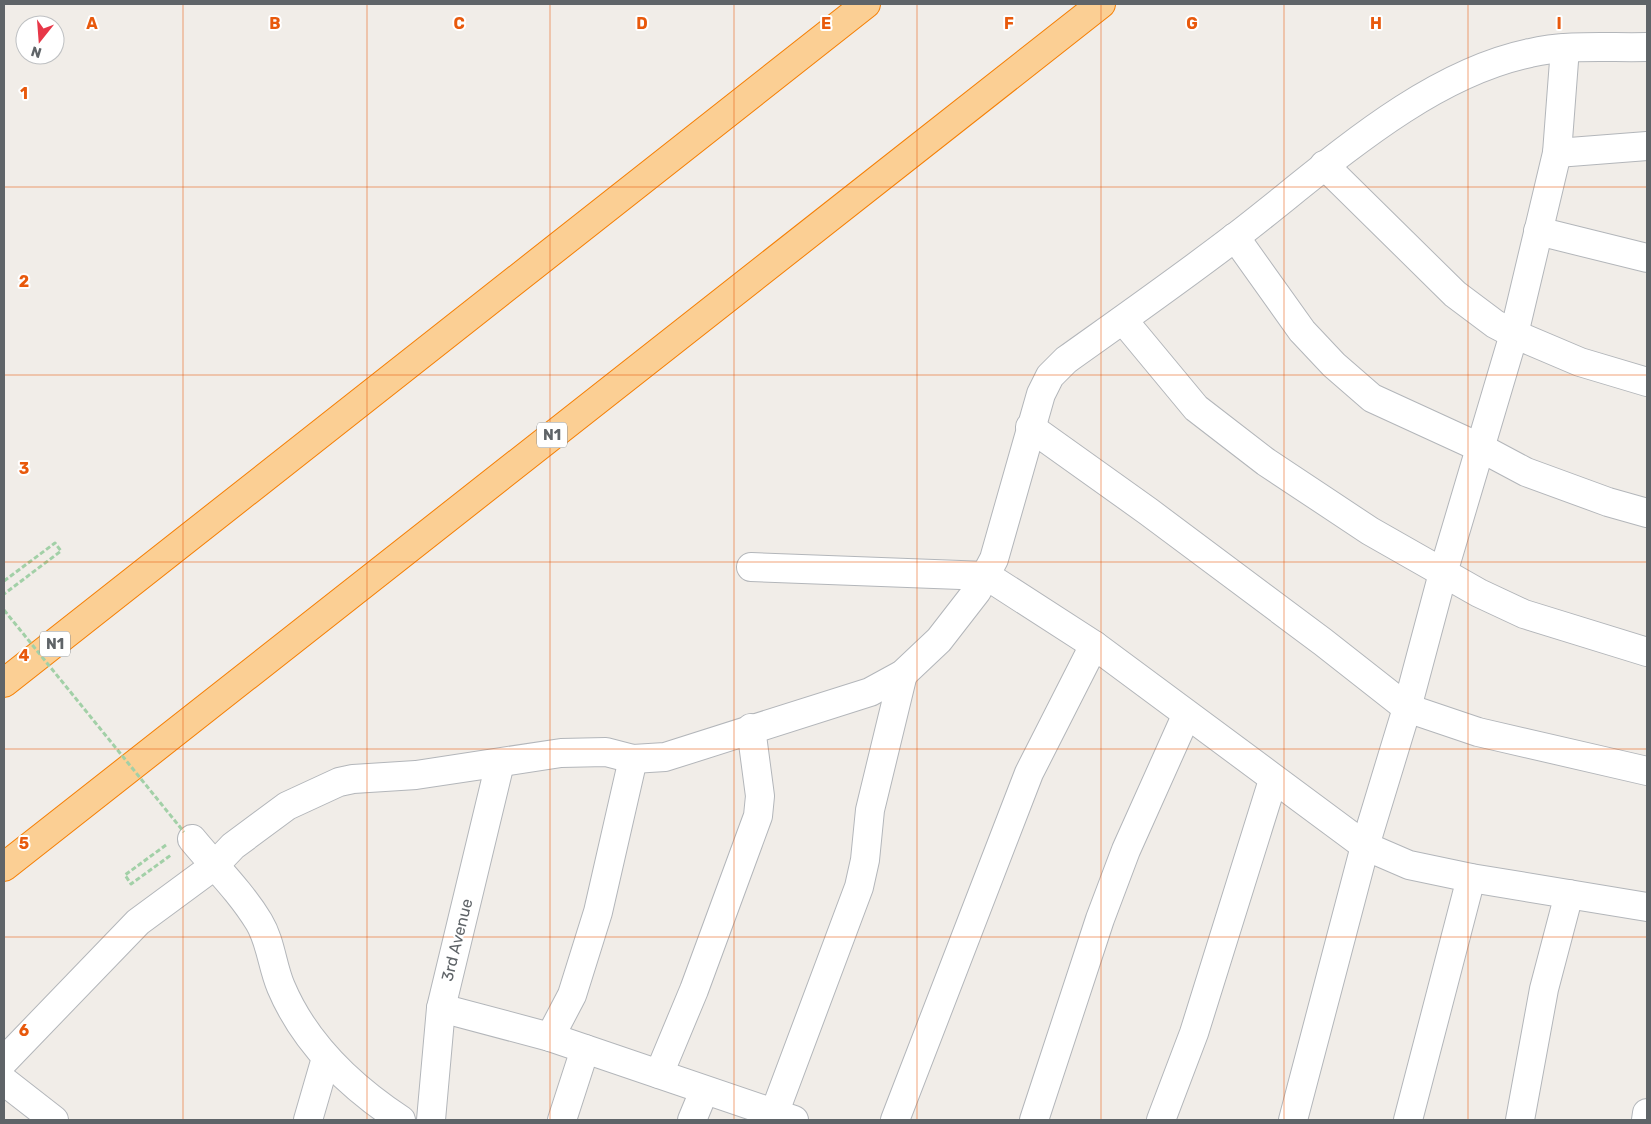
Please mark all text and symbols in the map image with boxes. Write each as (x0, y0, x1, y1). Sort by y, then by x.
text: A (86, 14, 98, 33)
text: B (269, 14, 281, 33)
text: C (453, 14, 465, 33)
text: D (636, 14, 648, 33)
text: E (821, 14, 831, 33)
text: F (1004, 14, 1014, 33)
text: G (1186, 14, 1198, 33)
text: H (1370, 14, 1382, 33)
text: I (1556, 14, 1562, 33)
north arrow (15, 15, 65, 65)
text: N (29, 42, 44, 62)
text: 1 (20, 84, 28, 103)
text: 2 (19, 272, 29, 291)
road number: N1 (537, 422, 567, 448)
text: 3 (19, 459, 29, 478)
road number: N1 (40, 632, 70, 656)
text: 4 (19, 646, 30, 665)
text: 5 (19, 834, 29, 853)
street label: 3rd Avenue (438, 897, 476, 983)
text: 6 (19, 1021, 29, 1040)

